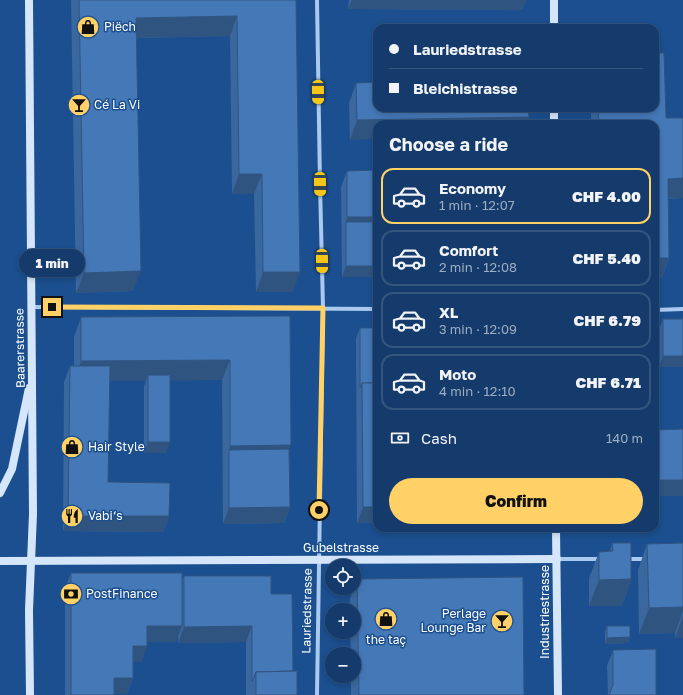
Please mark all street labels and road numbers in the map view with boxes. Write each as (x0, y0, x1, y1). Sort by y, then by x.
street label: Baarerstrasse (11, 308, 28, 388)
street label: Gubelstrasse (303, 540, 379, 555)
street label: Industriestrasse (537, 565, 552, 659)
street label: Lauriedstrasse (298, 568, 315, 654)

